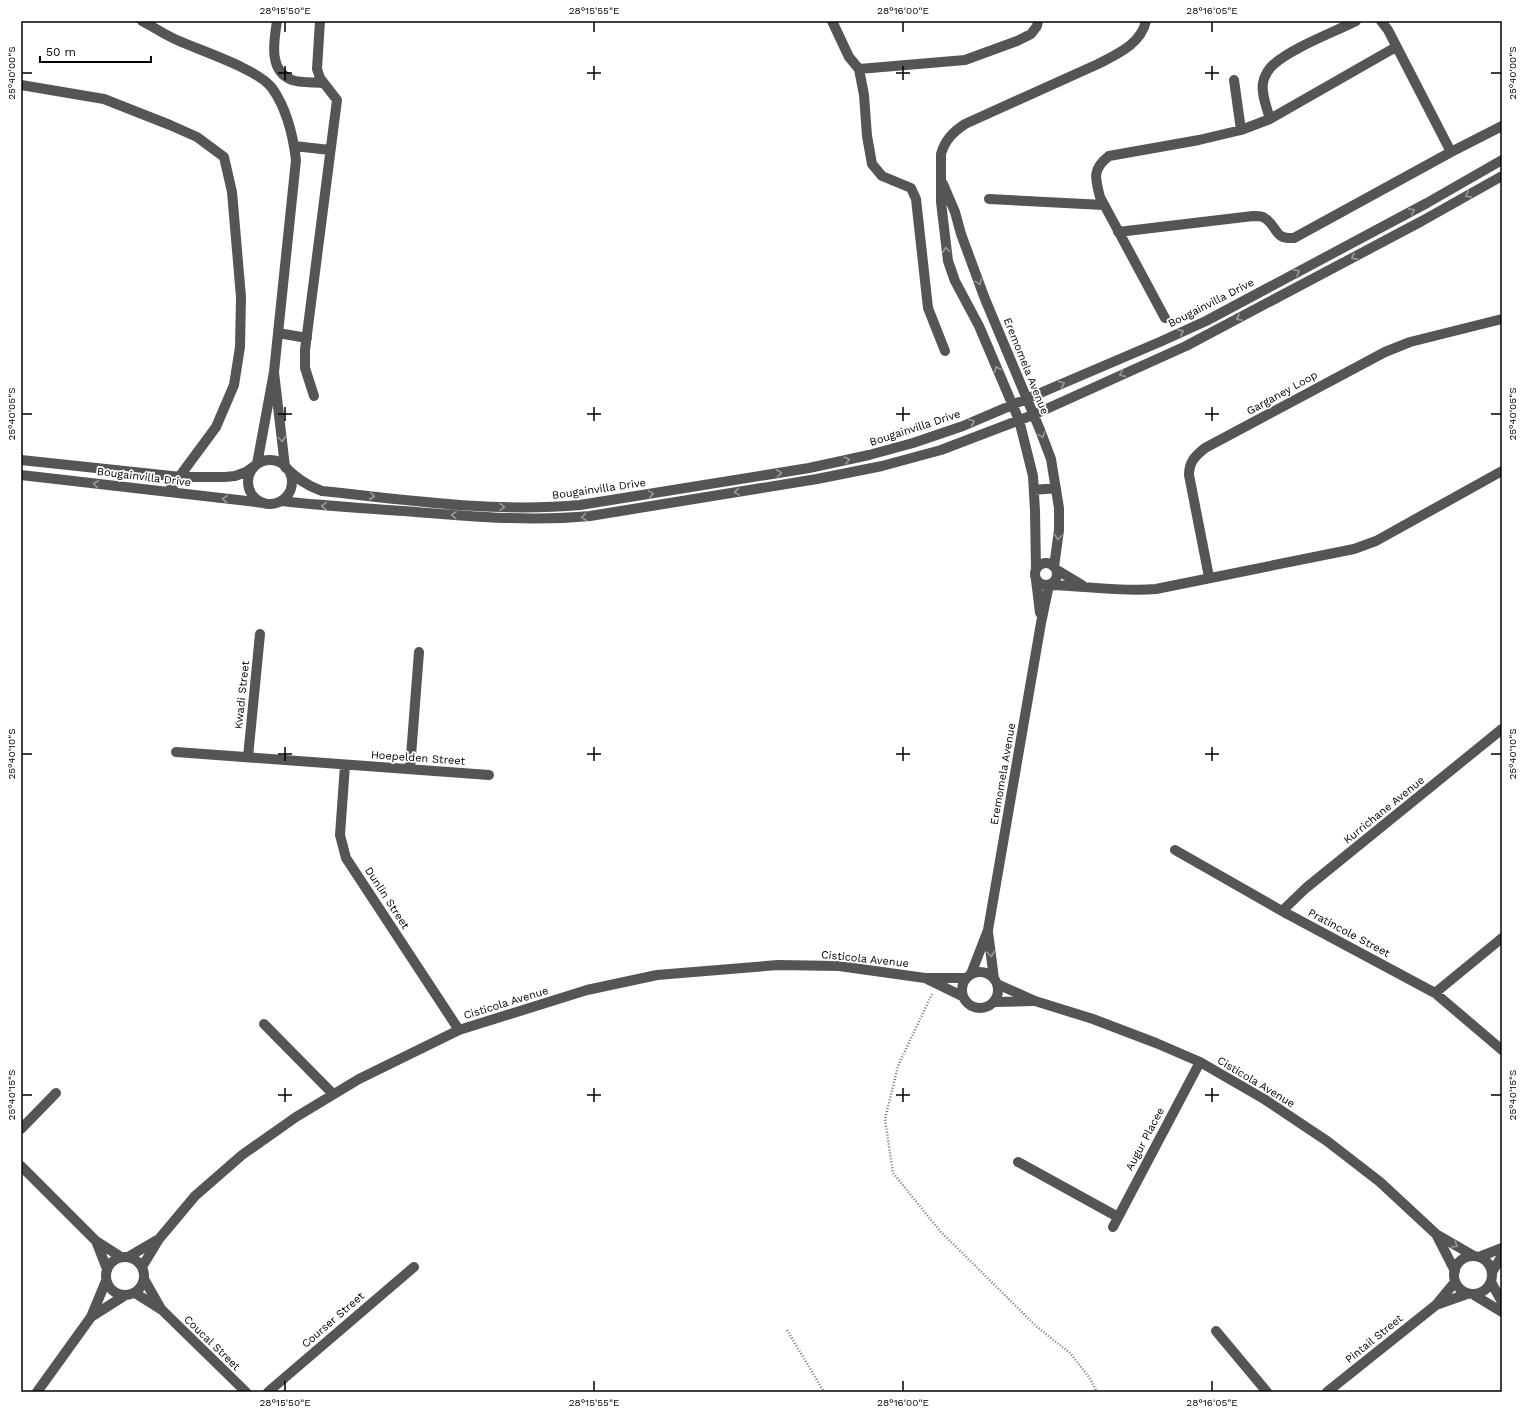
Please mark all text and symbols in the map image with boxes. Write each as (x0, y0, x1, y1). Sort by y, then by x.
text: 28°15'50"E (259, 5, 311, 16)
text: 28°15'55"E (569, 5, 619, 16)
text: 28°16'00"E (877, 5, 929, 16)
text: 28°16'05"E (1186, 5, 1238, 16)
scale bar (40, 38, 151, 64)
text: 50 m (46, 45, 76, 59)
text: 25°40'00"S (6, 46, 17, 100)
text: 25°40'00"S (1507, 46, 1518, 100)
one-way arrow (1465, 191, 1472, 198)
one-way arrow (1408, 209, 1415, 216)
one-way arrow (942, 247, 951, 253)
one-way arrow (1351, 253, 1358, 260)
one-way arrow (1293, 269, 1300, 277)
street label: Bougainvilla Drive (1166, 276, 1256, 330)
one-way arrow (974, 279, 982, 286)
one-way arrow (1236, 313, 1243, 321)
street label: Eremomela Avenue (1001, 316, 1051, 416)
one-way arrow (1177, 329, 1185, 337)
one-way arrow (994, 366, 1002, 374)
street label: Garganey Loop (1244, 368, 1320, 418)
one-way arrow (1118, 370, 1125, 378)
one-way arrow (1059, 380, 1066, 388)
text: 25°40'05"S (6, 387, 17, 441)
text: 25°40'05"S (1507, 387, 1518, 441)
street label: Bougainvilla Drive (868, 407, 962, 449)
one-way arrow (968, 419, 975, 427)
one-way arrow (1037, 431, 1045, 438)
one-way arrow (277, 436, 286, 442)
one-way arrow (844, 456, 850, 465)
street label: Bougainvilla Drive (96, 465, 192, 489)
one-way arrow (776, 469, 782, 478)
street label: Bougainvilla Drive (551, 476, 647, 502)
one-way arrow (93, 479, 99, 488)
one-way arrow (734, 487, 741, 496)
one-way arrow (648, 490, 654, 499)
one-way arrow (369, 491, 375, 500)
one-way arrow (222, 494, 228, 503)
one-way arrow (321, 501, 327, 510)
one-way arrow (499, 503, 505, 511)
one-way arrow (451, 511, 457, 520)
one-way arrow (581, 512, 587, 521)
one-way arrow (1054, 534, 1063, 541)
street label: Kwadi Street (232, 660, 252, 730)
street label: Eremomela Avenue (988, 722, 1018, 826)
text: 25°40'10"S (6, 728, 17, 780)
text: 25°40'10"S (1507, 728, 1518, 780)
street label: Hoepelden Street (370, 748, 466, 768)
street label: Kurrichane Avenue (1341, 773, 1427, 847)
street label: Dunlin Street (362, 864, 412, 932)
street label: Pratincole Street (1306, 906, 1392, 960)
street label: Cisticola Avenue (820, 948, 910, 970)
one-way arrow (986, 951, 995, 957)
street label: Cisticola Avenue (462, 984, 550, 1022)
street label: Cisticola Avenue (1215, 1054, 1297, 1110)
text: 25°40'15"S (6, 1070, 17, 1120)
text: 25°40'15"S (1507, 1070, 1518, 1120)
street label: Augur Placee (1123, 1105, 1167, 1173)
one-way arrow (1451, 1241, 1458, 1248)
street label: Courser Street (299, 1289, 367, 1351)
street label: Pintail Street (1343, 1312, 1406, 1366)
street label: Coucal Street (181, 1313, 243, 1373)
text: 28°15'50"E (259, 1397, 311, 1408)
text: 28°15'55"E (569, 1397, 619, 1408)
text: 28°16'00"E (877, 1397, 929, 1408)
text: 28°16'05"E (1186, 1397, 1238, 1408)

